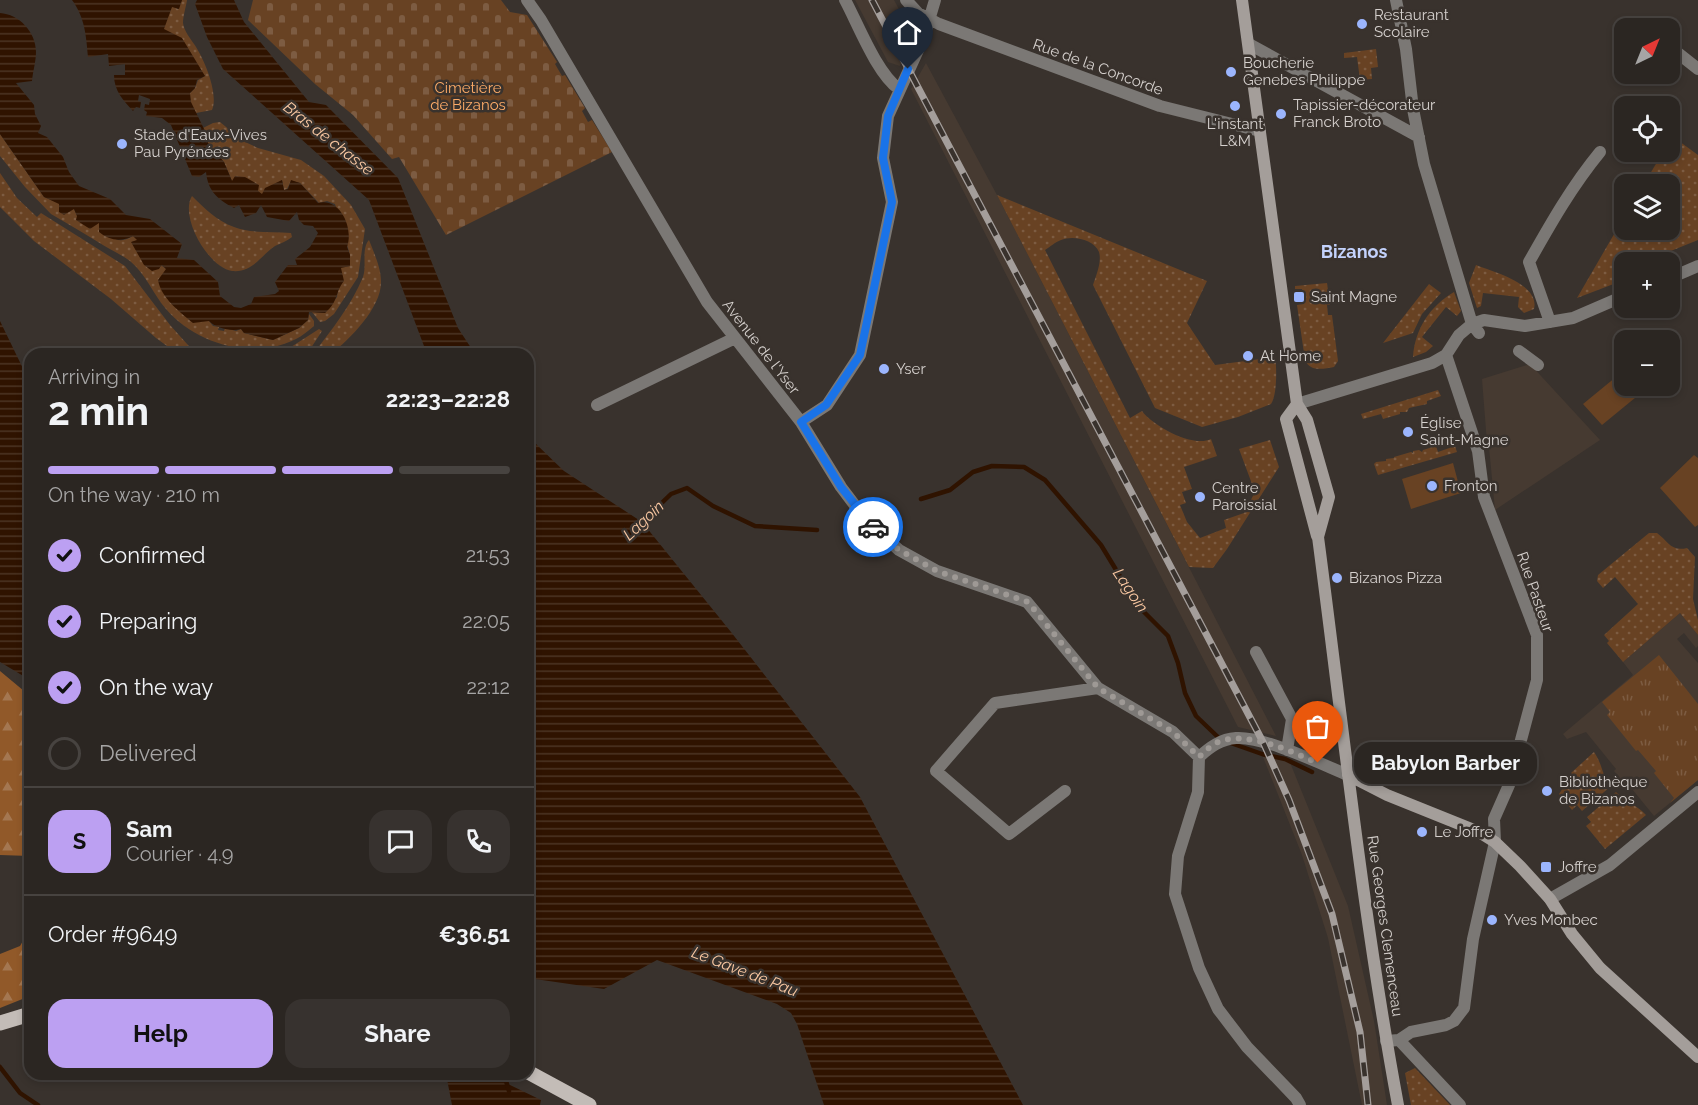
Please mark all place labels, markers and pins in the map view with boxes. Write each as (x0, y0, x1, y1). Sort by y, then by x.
place label: Restaurant Scolaire (1374, 6, 1449, 41)
pin (882, 7, 933, 69)
marker: Restaurant Scolaire (1355, 17, 1369, 31)
place label: Boucherie Genebes Philippe (1243, 54, 1365, 89)
marker: Boucherie Genebes Philippe (1224, 65, 1238, 79)
place label: Tapissier-décorateur Franck Broto (1293, 96, 1436, 131)
marker: L'instant L&M (1228, 99, 1242, 113)
marker: Tapissier-décorateur Franck Broto (1274, 107, 1288, 121)
place label: L'instant L&M (1207, 115, 1263, 150)
place label: Stade d'Eaux-Vives Pau Pyrénées (134, 126, 267, 161)
marker: Stade d'Eaux-Vives Pau Pyrénées (115, 137, 129, 151)
place label: Saint Magne (1311, 288, 1397, 306)
marker: Saint Magne (1292, 290, 1306, 304)
place label: At Home (1260, 347, 1321, 365)
marker: At Home (1241, 349, 1255, 363)
place label: Yser (896, 360, 926, 378)
marker: Yser (877, 362, 891, 376)
place label: Église Saint-Magne (1420, 414, 1509, 449)
marker: Église Saint-Magne (1401, 425, 1415, 439)
place label: Fronton (1444, 477, 1497, 495)
place label: Centre Paroissial (1212, 479, 1278, 514)
marker: Fronton (1425, 479, 1439, 493)
marker: Centre Paroissial (1193, 490, 1207, 504)
place label: Bizanos Pizza (1349, 569, 1442, 587)
marker: Bizanos Pizza (1330, 571, 1344, 585)
pin (1292, 701, 1343, 763)
callout: Babylon Barber (1354, 742, 1537, 784)
place label: Bibliothèque de Bizanos (1559, 773, 1647, 808)
marker: Bibliothèque de Bizanos (1540, 784, 1554, 798)
place label: Le Joffre (1434, 823, 1493, 841)
marker: Le Joffre (1415, 825, 1429, 839)
place label: Joffre (1558, 858, 1597, 876)
marker: Joffre (1539, 860, 1553, 874)
place label: Yves Monbec (1504, 911, 1598, 929)
marker: Yves Monbec (1485, 913, 1499, 927)

